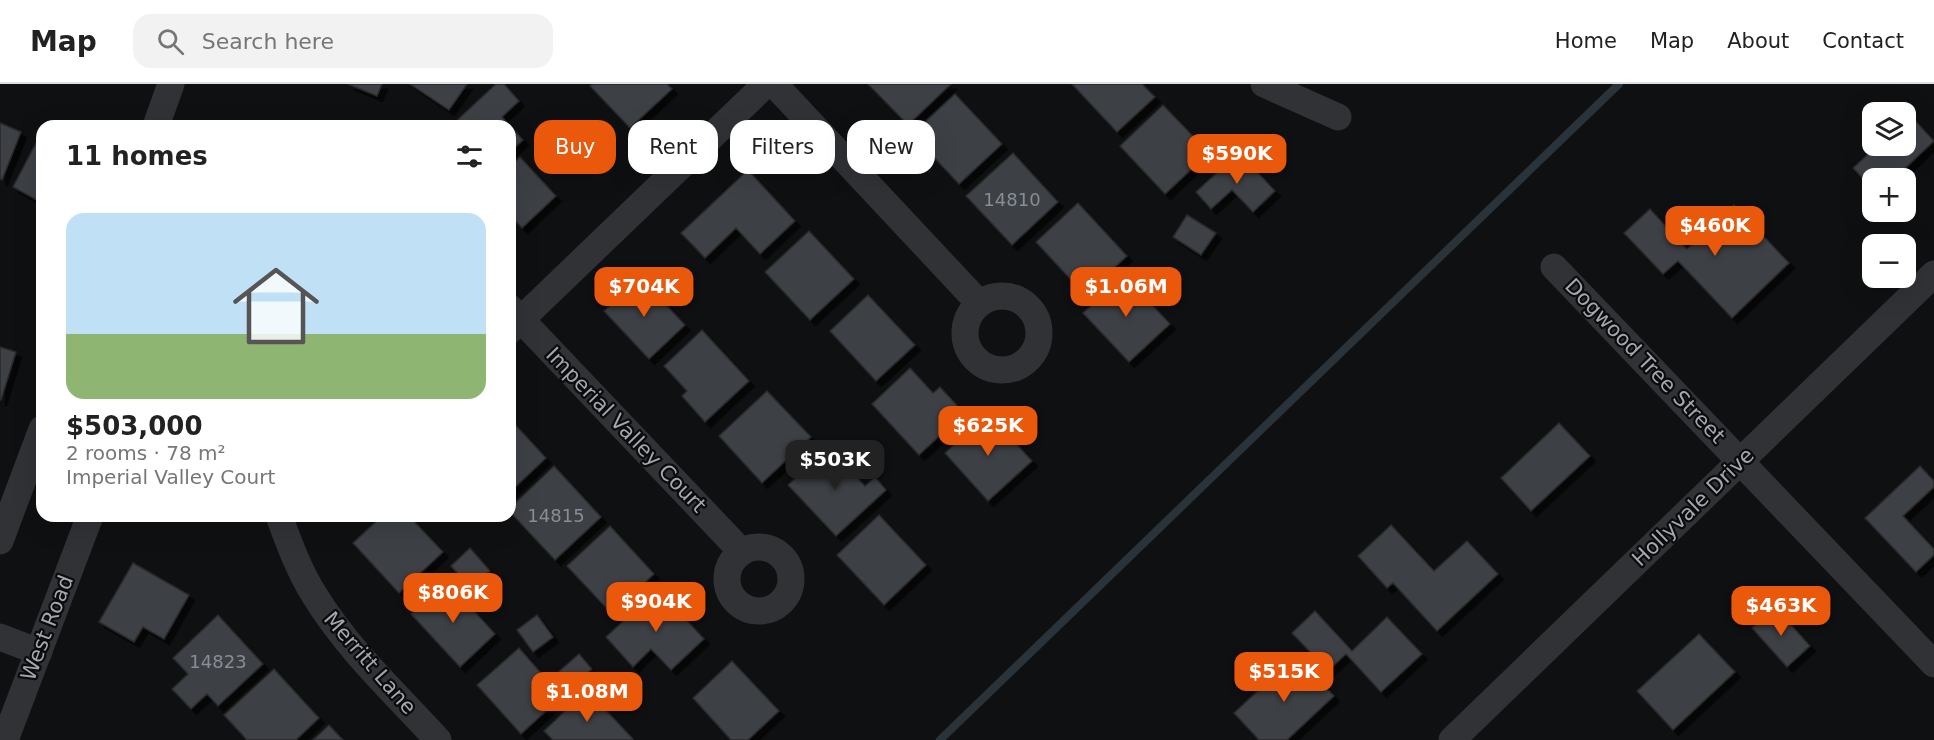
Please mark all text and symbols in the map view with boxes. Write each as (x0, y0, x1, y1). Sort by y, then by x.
search box (133, 14, 553, 68)
text: Map (30, 25, 97, 58)
icon: search (154, 25, 187, 58)
text: Search here (202, 29, 334, 54)
text: Home (1555, 29, 1617, 53)
text: Map (1650, 29, 1694, 53)
text: About (1727, 29, 1789, 53)
text: Contact (1822, 29, 1904, 53)
map controls (1862, 102, 1916, 288)
button: layers (1862, 102, 1916, 156)
chip: Buy (534, 120, 616, 174)
chip: Rent (628, 120, 718, 174)
chip: Filters (730, 120, 835, 174)
chip: New (847, 120, 935, 174)
pin: $590K (1195, 134, 1279, 185)
icon: filters (453, 140, 486, 173)
text: 11 homes (66, 141, 208, 171)
text: $590K (1201, 141, 1273, 165)
button: + (1862, 168, 1916, 222)
house number: 14810 (983, 189, 1041, 210)
pin: $460K (1673, 206, 1757, 257)
text: $460K (1679, 213, 1751, 237)
button: − (1862, 234, 1916, 288)
icon: home (222, 252, 330, 360)
pin: $704K (602, 267, 686, 318)
pin: $1.06M (1077, 267, 1175, 318)
text: $704K (608, 274, 680, 298)
text: $1.06M (1084, 274, 1168, 298)
street label: Dogwood Tree Street (1560, 274, 1730, 448)
street label: Imperial Valley Court (541, 343, 711, 517)
pin: $625K (946, 406, 1030, 457)
text: $503,000 (66, 411, 203, 441)
text: $625K (952, 413, 1024, 437)
pin: $503K (793, 440, 877, 491)
text: 2 rooms · 78 m² (66, 441, 226, 465)
street label: Hollyvale Drive (1627, 443, 1759, 571)
text: $503K (799, 447, 871, 471)
text: Imperial Valley Court (66, 465, 275, 489)
house number: 14815 (527, 505, 585, 526)
street label: West Road (16, 572, 78, 684)
pin: $806K (411, 573, 495, 624)
text: $806K (417, 580, 489, 604)
pin: $904K (614, 582, 698, 633)
pin: $463K (1739, 586, 1823, 637)
text: $904K (620, 589, 692, 613)
text: $463K (1745, 593, 1817, 617)
street label: Merritt Lane (319, 607, 421, 719)
house number: 14823 (189, 651, 247, 672)
pin: $515K (1242, 652, 1326, 703)
text: $515K (1248, 659, 1320, 683)
pin: $1.08M (538, 672, 636, 723)
text: $1.08M (545, 679, 629, 703)

